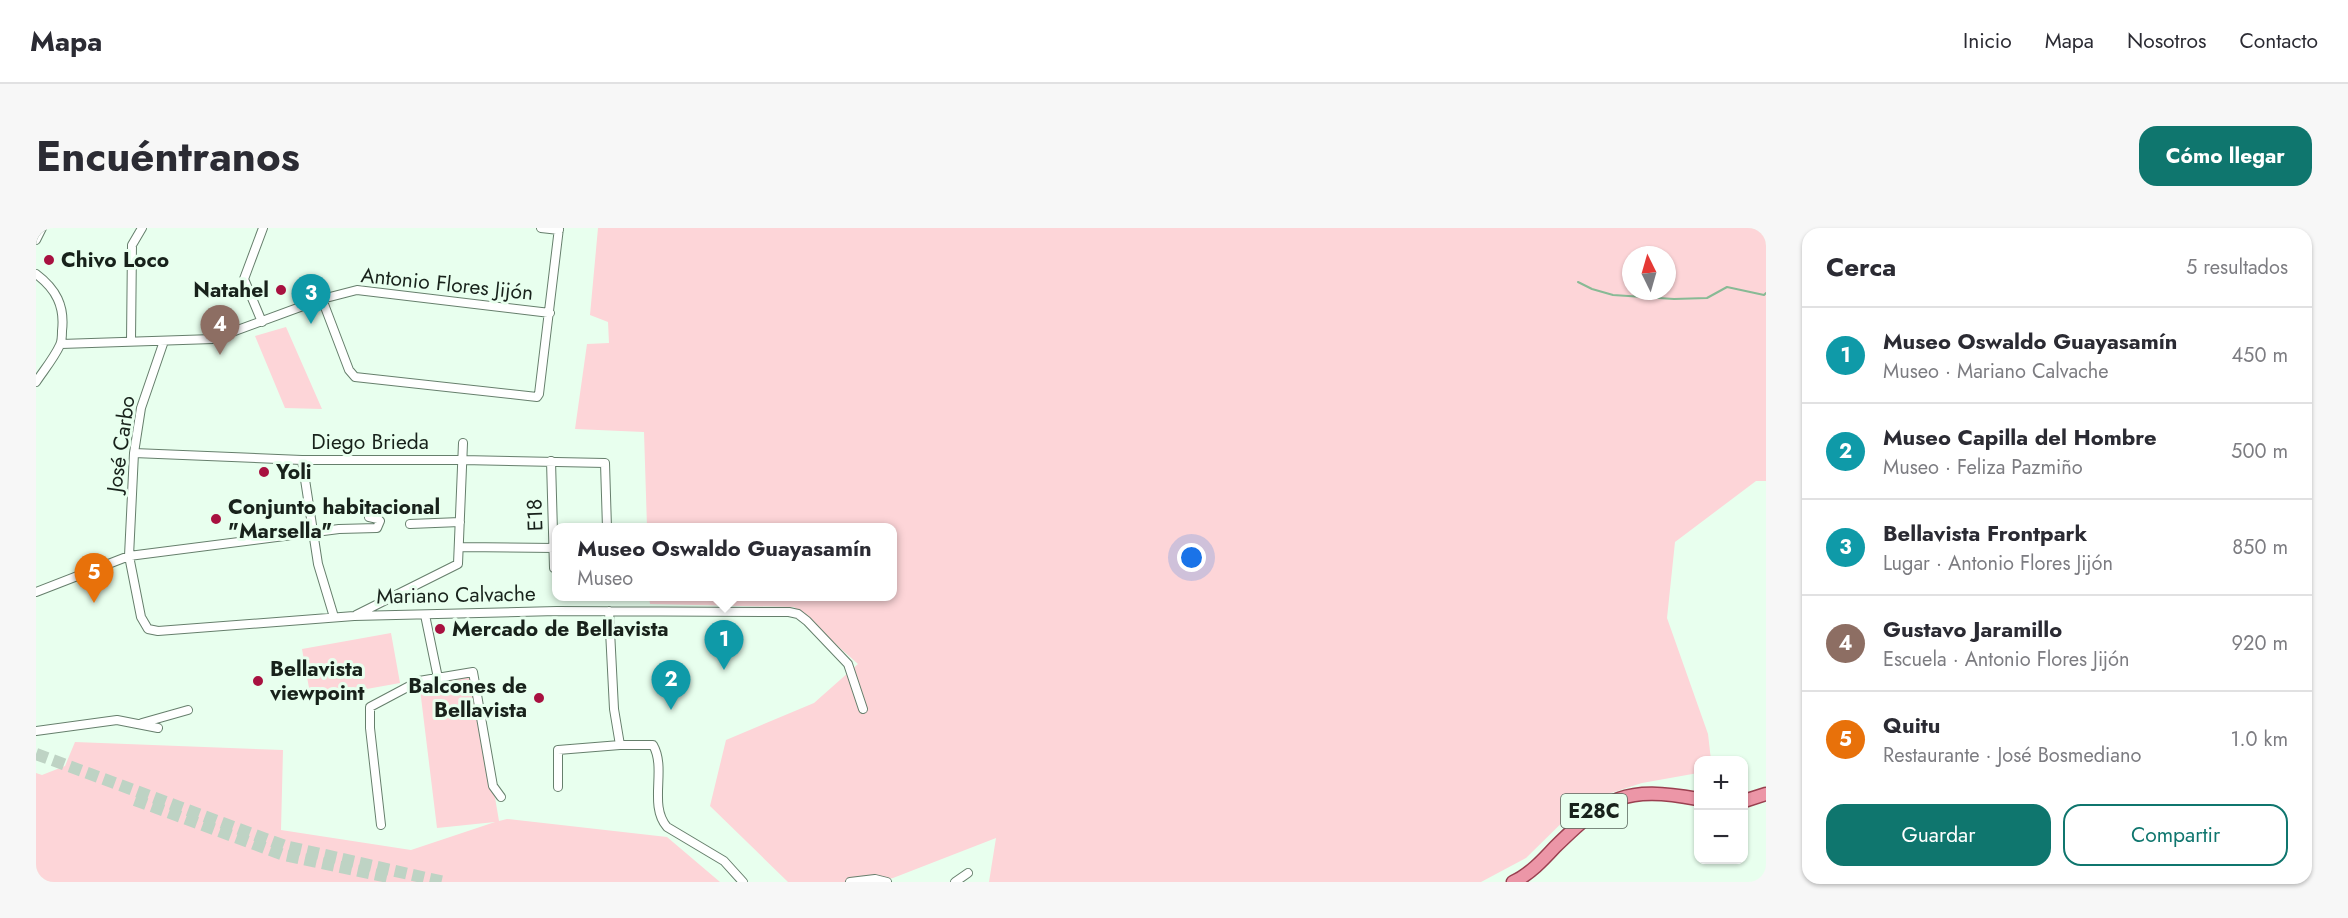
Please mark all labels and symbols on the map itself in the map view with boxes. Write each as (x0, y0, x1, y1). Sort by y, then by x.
place label: Chivo Loco (61, 245, 169, 275)
north arrow (1622, 246, 1676, 300)
marker: Chivo Loco (42, 253, 56, 267)
street label: Antonio Flores Jijón (359, 260, 535, 308)
pin: 3 (292, 274, 330, 324)
place label: Natahel (193, 275, 269, 305)
marker: Natahel (274, 283, 288, 297)
pin: 4 (200, 306, 240, 355)
street label: José Carbo (99, 394, 143, 497)
street label: Diego Brieda (311, 427, 429, 457)
place label: Yoli (275, 457, 312, 487)
marker: Yoli (257, 465, 271, 479)
place label: Conjunto habitacional "Marsella" (228, 492, 440, 546)
street label: E18 (519, 498, 551, 532)
marker: Conjunto habitacional "Marsella" (209, 512, 223, 526)
your location (1177, 543, 1206, 572)
pin: 5 (74, 554, 114, 603)
street label: Mariano Calvache (376, 579, 536, 611)
place label: Mercado de Bellavista (452, 614, 669, 644)
pin: 1 (704, 620, 744, 670)
marker: Mercado de Bellavista (433, 622, 447, 636)
place label: Bellavista viewpoint (269, 654, 365, 708)
pin: 2 (652, 660, 690, 710)
place label: Balcones de Bellavista (408, 671, 527, 725)
marker: Bellavista viewpoint (251, 674, 265, 688)
marker: Balcones de Bellavista (532, 691, 546, 705)
road number: E28C (1561, 794, 1627, 828)

